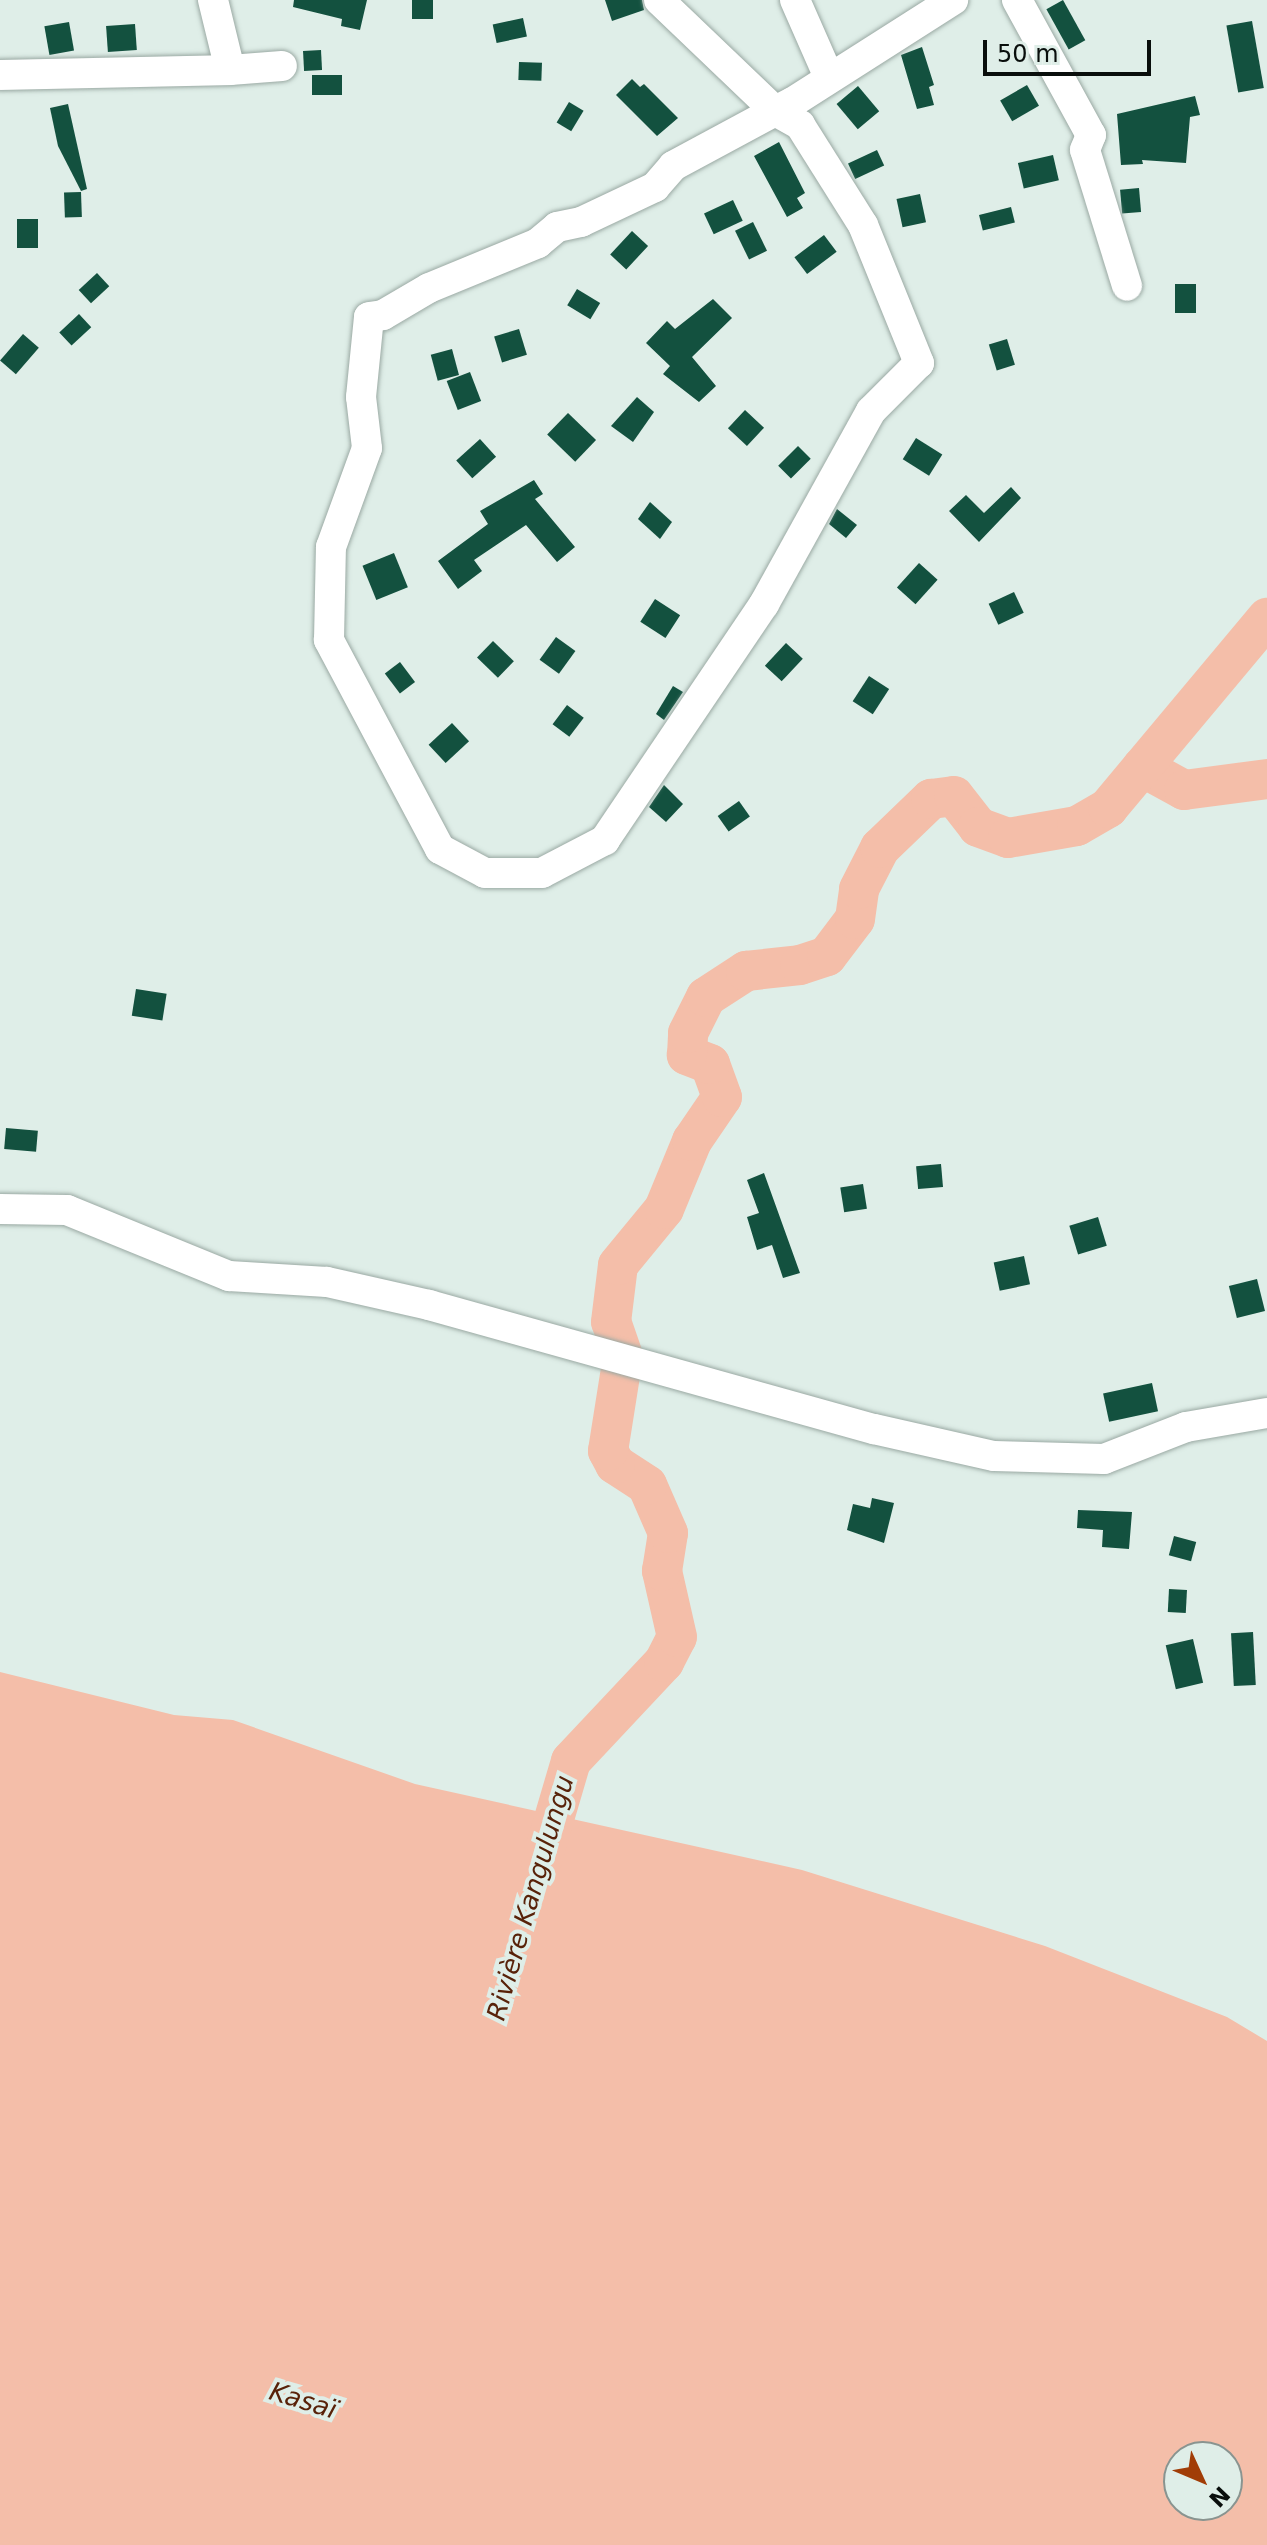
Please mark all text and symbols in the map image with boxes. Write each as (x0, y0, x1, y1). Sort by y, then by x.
scale bar (987, 24, 1155, 74)
text: 50 m (997, 40, 1059, 68)
water label: Rivière Kangulungu (481, 1772, 581, 2024)
water label: Kasaï (266, 2376, 340, 2426)
north arrow (1163, 2441, 1243, 2521)
text: N (1204, 2481, 1235, 2512)

